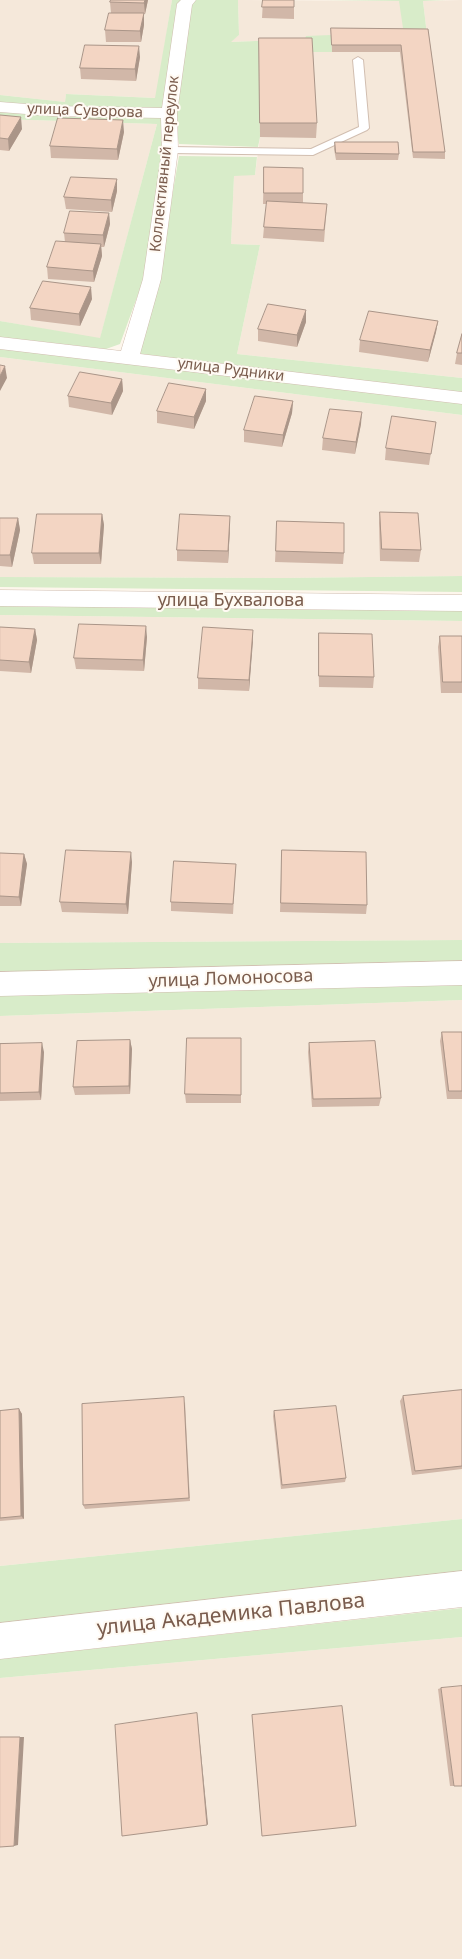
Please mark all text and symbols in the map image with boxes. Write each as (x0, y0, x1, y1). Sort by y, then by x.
street label: Коллективный переулок (147, 75, 183, 253)
street label: улица Суворова (27, 100, 143, 122)
street label: улица Рудники (177, 355, 285, 385)
street label: улица Бухвалова (158, 590, 304, 612)
street label: улица Ломоносова (148, 965, 314, 993)
street label: улица Академика Павлова (96, 1588, 366, 1642)

